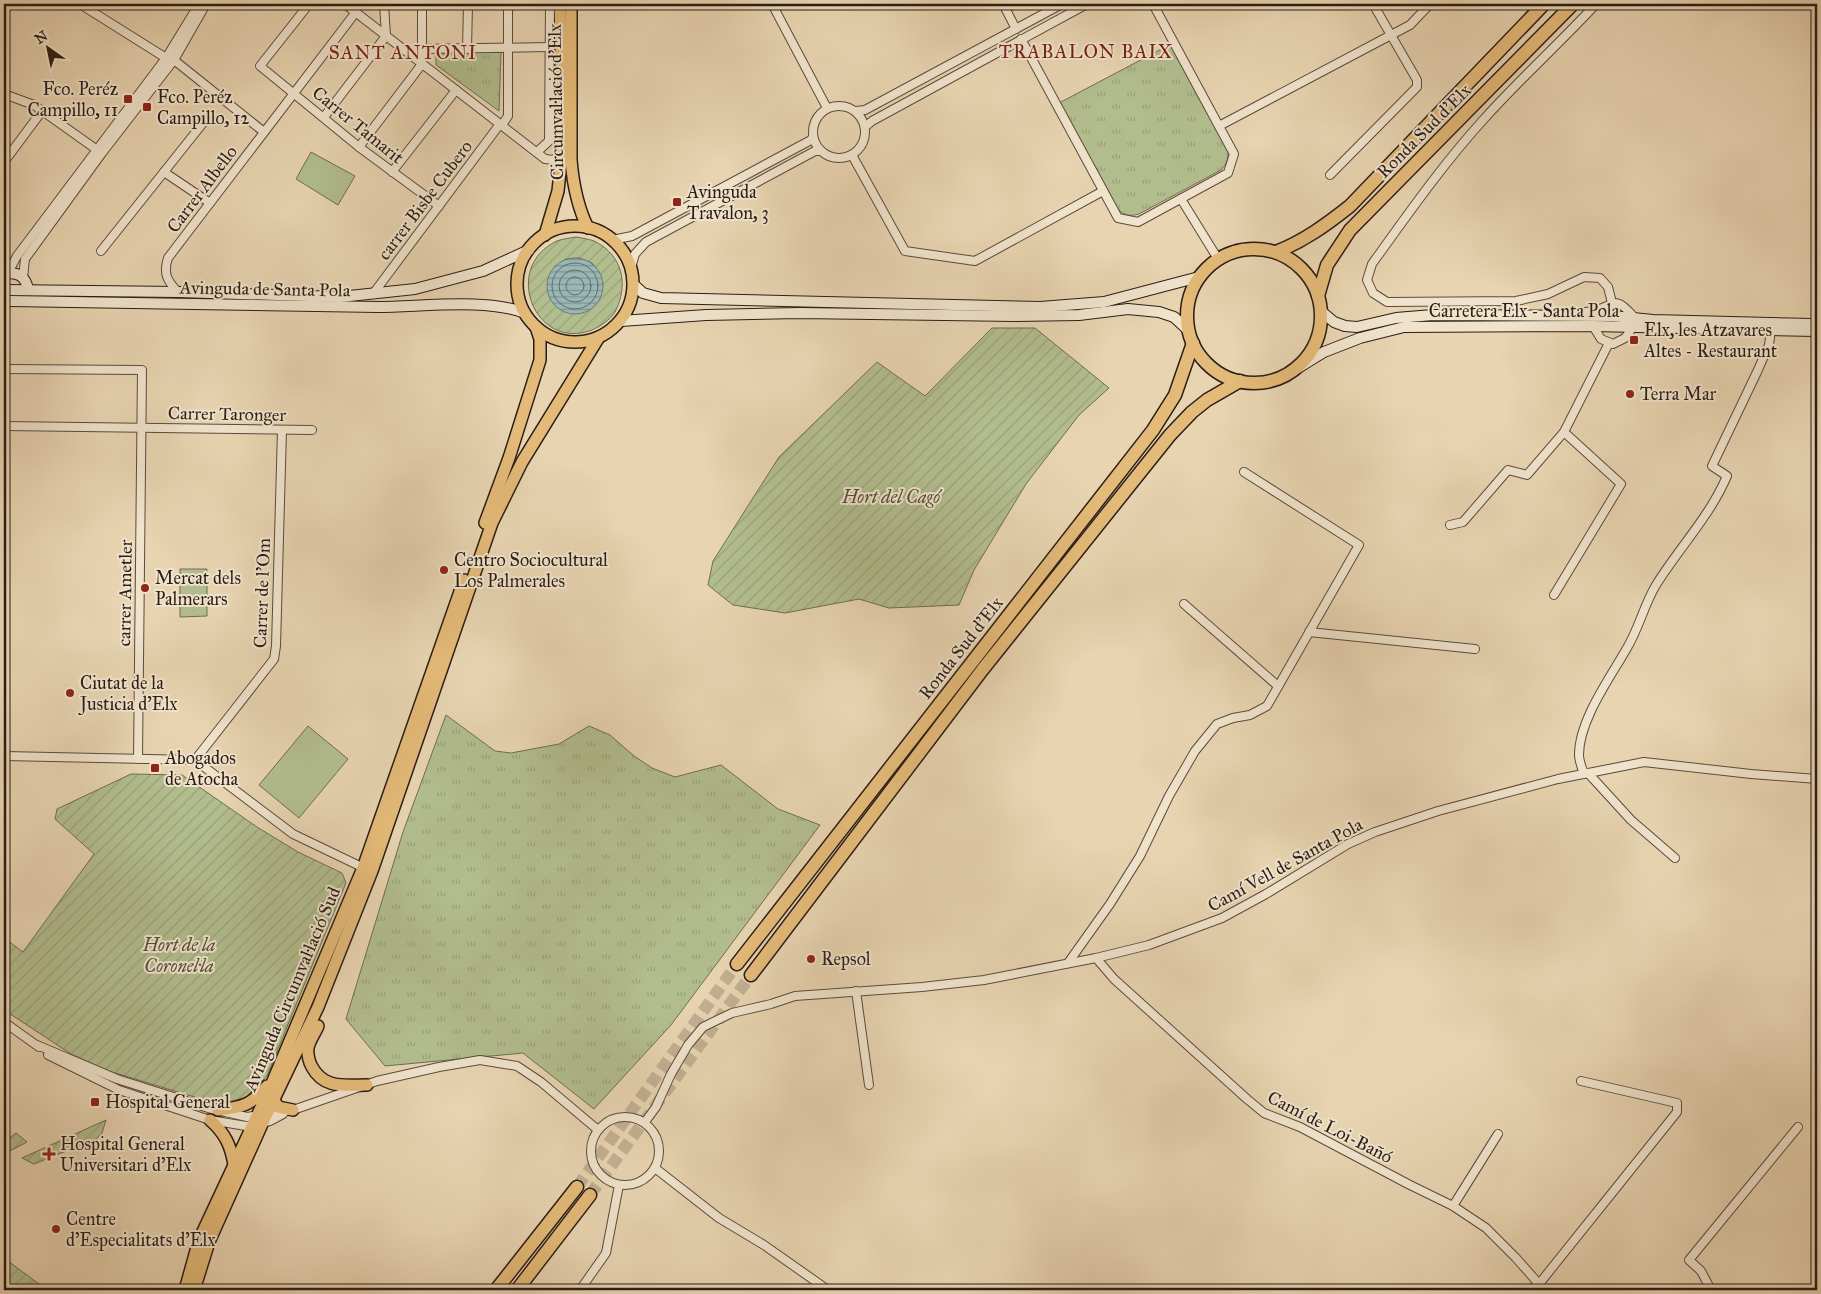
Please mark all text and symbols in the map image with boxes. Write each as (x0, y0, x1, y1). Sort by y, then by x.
north arrow (22, 22, 72, 72)
street label: Circumval·lació d'Elx (544, 24, 568, 180)
text: N (32, 27, 51, 48)
district label: TRABALON BAIX (999, 40, 1173, 63)
district label: SANT ANTONI (329, 41, 477, 64)
place label: Fco. Peréz Campillo, 11 (27, 78, 118, 121)
street label: Ronda Sud d'Elx (1372, 79, 1476, 183)
street label: Carrer Tamarit (308, 82, 409, 169)
place label: Fco. Peréz Campillo, 12 (157, 86, 249, 129)
marker: Fco. Peréz Campillo, 11 (122, 93, 134, 105)
marker: Fco. Peréz Campillo, 12 (141, 101, 153, 113)
street label: carrer Bisbe Cubero (373, 136, 477, 264)
street label: Carrer Albello (162, 141, 242, 237)
place label: Avinguda Travalon, 3 (686, 181, 769, 224)
marker: Avinguda Travalon, 3 (671, 196, 683, 208)
street label: Avinguda de Santa Pola (178, 276, 351, 302)
street label: Carretera Elx - Santa Pola (1429, 300, 1620, 322)
place label: Elx, les Atzavares Altes - Restaurant (1643, 319, 1778, 362)
marker: Elx, les Atzavares Altes - Restaurant (1628, 334, 1640, 346)
place label: Terra Mar (1640, 383, 1717, 405)
marker: Terra Mar (1624, 388, 1636, 400)
street label: Carrer Taronger (168, 402, 287, 427)
park label: Hort del Cagó (841, 486, 943, 508)
street label: Carrer de l'Om (249, 538, 275, 648)
street label: carrer Ametler (113, 539, 137, 647)
place label: Centro Sociocultural Los Palmerales (454, 549, 608, 592)
marker: Centro Sociocultural Los Palmerales (438, 564, 450, 576)
place label: Mercat dels Palmerars (155, 567, 241, 610)
marker: Mercat dels Palmerars (139, 582, 151, 594)
street label: Ronda Sud d'Elx (914, 592, 1008, 704)
place label: Ciutat de la Justicia d'Elx (78, 672, 178, 716)
marker: Ciutat de la Justicia d'Elx (64, 687, 76, 699)
place label: Abogados de Atocha (164, 747, 239, 790)
marker: Abogados de Atocha (149, 762, 161, 774)
street label: Camí Vell de Santa Pola (1204, 813, 1367, 917)
street label: Avinguda Circumval·lació Sud (239, 884, 346, 1096)
park label: Hort de la Coronel·la (142, 934, 216, 977)
place label: Repsol (821, 948, 871, 970)
marker: Repsol (805, 953, 817, 965)
street label: Camí de Loi-Bañó (1264, 1086, 1396, 1168)
place label: Hospital General (105, 1091, 230, 1113)
marker: Hospital General (89, 1096, 101, 1108)
place label: Hospital General Universitari d'Elx (60, 1133, 191, 1176)
marker: Hospital General Universitari d'Elx (42, 1147, 56, 1161)
place label: Centre d'Especialitats d'Elx (66, 1208, 215, 1251)
marker: Centre d'Especialitats d'Elx (50, 1223, 62, 1235)

